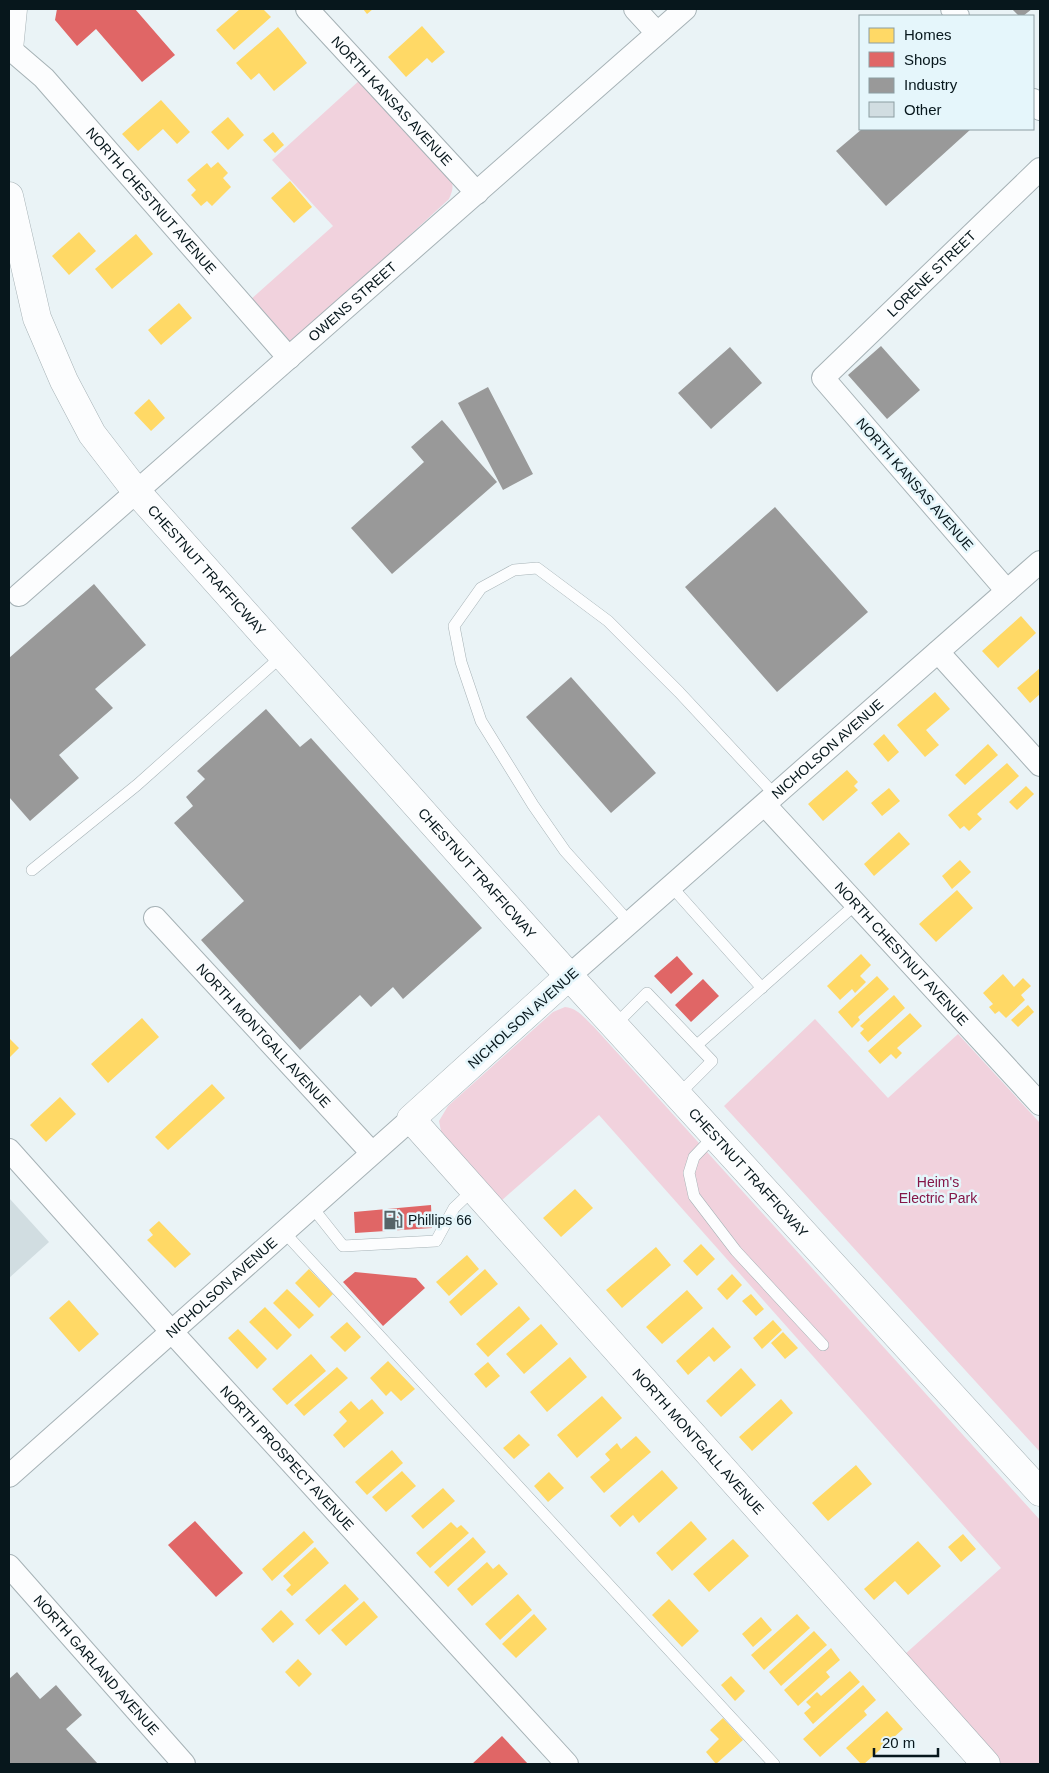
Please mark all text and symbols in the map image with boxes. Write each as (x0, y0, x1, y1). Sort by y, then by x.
legend (859, 15, 1034, 130)
text: Homes (904, 26, 952, 43)
street label: NORTH KANSAS AVENUE (328, 33, 455, 169)
text: Shops (904, 51, 947, 68)
text: Industry (904, 76, 958, 93)
text: Other (904, 101, 942, 118)
street label: NORTH CHESTNUT AVENUE (83, 124, 220, 277)
street label: LORENE STREET (884, 227, 979, 320)
street label: OWENS STREET (305, 258, 400, 345)
street label: NORTH KANSAS AVENUE (853, 415, 977, 553)
street label: CHESTNUT TRAFFICWAY (144, 502, 270, 639)
street label: NICHOLSON AVENUE (768, 696, 886, 802)
street label: CHESTNUT TRAFFICWAY (415, 805, 540, 942)
street label: NORTH CHESTNUT AVENUE (832, 879, 972, 1029)
street label: NORTH MONTGALL AVENUE (193, 960, 334, 1111)
street label: NICHOLSON AVENUE (465, 964, 581, 1072)
street label: CHESTNUT TRAFFICWAY (685, 1105, 812, 1241)
park label: Heim's Electric Park (899, 1174, 978, 1206)
fuel station icon: Phillips 66 (382, 1209, 404, 1231)
place label: Phillips 66 (408, 1212, 472, 1228)
street label: NICHOLSON AVENUE (163, 1234, 280, 1341)
street label: NORTH MONTGALL AVENUE (629, 1365, 768, 1518)
street label: NORTH PROSPECT AVENUE (217, 1382, 357, 1533)
street label: NORTH GARLAND AVENUE (31, 1592, 162, 1738)
scale bar (874, 1726, 938, 1758)
text: 20 m (882, 1734, 915, 1751)

